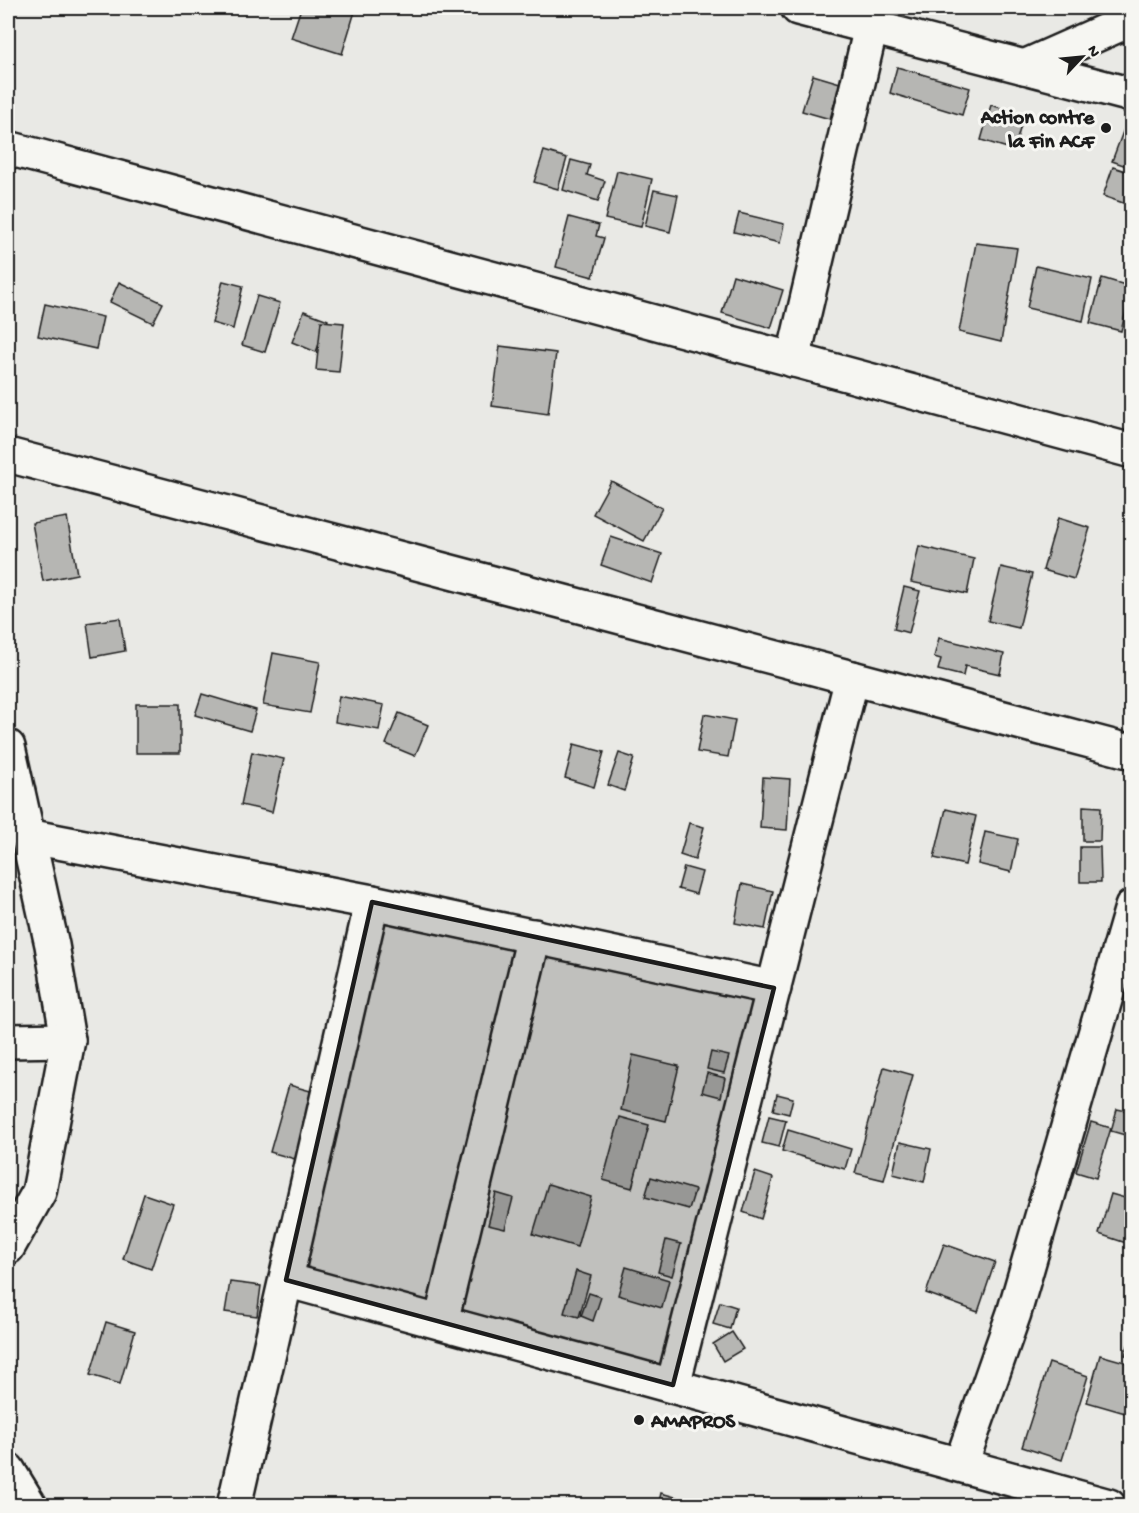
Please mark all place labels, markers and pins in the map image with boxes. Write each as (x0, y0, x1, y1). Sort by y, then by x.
place label: Action contre la Fin ACF (980, 107, 1096, 156)
marker: Action contre la Fin ACF (1099, 121, 1113, 135)
place label: AMAPROS (650, 1411, 737, 1436)
marker: AMAPROS (632, 1413, 646, 1427)

